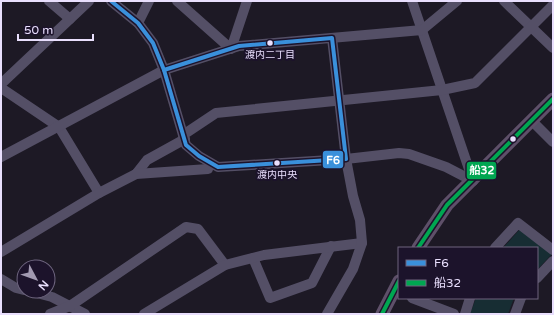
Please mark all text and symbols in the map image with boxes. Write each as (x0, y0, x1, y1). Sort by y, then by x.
scale bar (18, 16, 93, 42)
text: 50 m (24, 23, 53, 37)
marker: 渡内二丁目 (265, 38, 275, 48)
place label: 渡内二丁目 (245, 49, 295, 61)
unlabelled marker (508, 134, 518, 144)
line badge: F6 (322, 150, 344, 169)
text: F6 (326, 154, 340, 167)
marker: 渡内中央 (272, 158, 282, 168)
line badge: 船32 (466, 161, 497, 180)
text: 船32 (470, 164, 494, 177)
place label: 渡内中央 (257, 169, 298, 181)
legend (398, 247, 538, 299)
text: F6 (434, 256, 449, 270)
north arrow (16, 259, 56, 299)
text: 船32 (434, 276, 461, 290)
text: N (35, 278, 51, 293)

